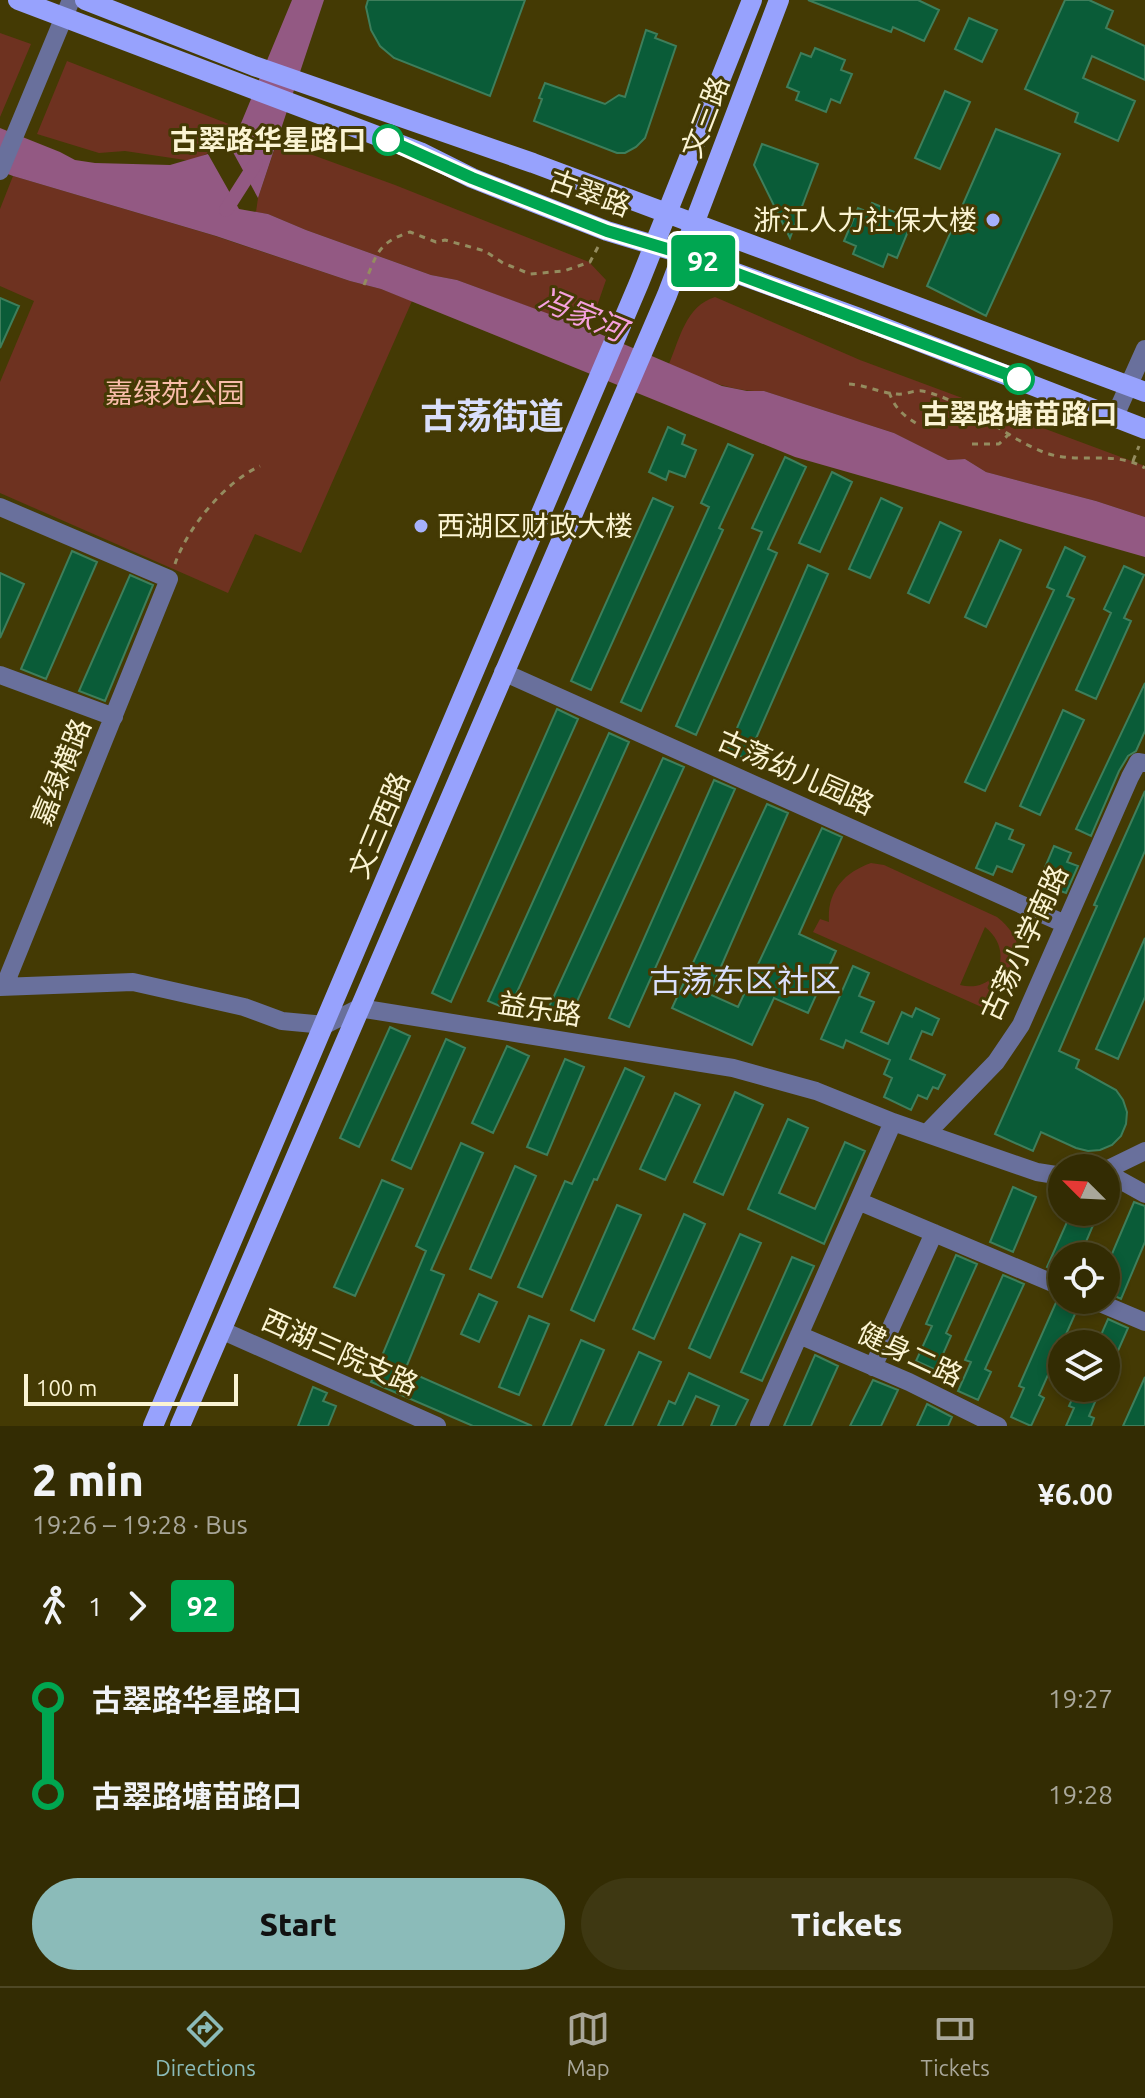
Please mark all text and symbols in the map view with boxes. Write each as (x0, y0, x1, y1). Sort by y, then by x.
street label: 文三路 (675, 72, 734, 162)
place label: 古翠路华星路口 (170, 124, 366, 155)
marker: 古翠路华星路口 (373, 125, 403, 155)
street label: 古翠路 (545, 164, 635, 221)
place label: 浙江人力社保大楼 (753, 204, 977, 235)
marker: 浙江人力社保大楼 (984, 211, 1002, 229)
line badge: 92 (667, 235, 739, 287)
text: 92 (687, 245, 719, 276)
water label: 冯家河 (534, 281, 635, 349)
marker: 古翠路塘苗路口 (1004, 364, 1034, 394)
park label: 嘉绿苑公园 (105, 377, 245, 408)
district label: 古荡街道 (420, 395, 564, 436)
place label: 古翠路塘苗路口 (921, 398, 1117, 429)
place label: 西湖区财政大楼 (437, 510, 633, 541)
marker: 西湖区财政大楼 (412, 517, 430, 535)
street label: 嘉绿横路 (25, 714, 96, 830)
street label: 古荡幼儿园路 (713, 723, 879, 820)
street label: 文三西路 (342, 767, 415, 882)
street label: 古荡小学南路 (974, 860, 1073, 1025)
district label: 古荡东区社区 (649, 962, 841, 998)
street label: 益乐路 (496, 987, 584, 1030)
north arrow (1048, 1154, 1120, 1226)
map controls (1048, 1154, 1120, 1402)
button: locate (1048, 1242, 1120, 1314)
street label: 西湖三院支路 (257, 1303, 423, 1400)
street label: 健身二路 (853, 1316, 968, 1391)
button: layers (1048, 1330, 1120, 1402)
scale bar (24, 1370, 238, 1406)
text: 100 m (36, 1375, 97, 1400)
text: 2 min (32, 1455, 144, 1504)
text: ¥6.00 (1038, 1477, 1113, 1511)
text: 19:26 – 19:28 · Bus (32, 1510, 248, 1539)
icon: walk (32, 1584, 76, 1628)
icon: forward (115, 1584, 159, 1628)
text: 92 (187, 1590, 218, 1621)
text: 1 (88, 1592, 103, 1621)
text: 古翠路华星路口 (92, 1683, 302, 1717)
text: 19:27 (1048, 1684, 1113, 1713)
text: 古翠路塘苗路口 (92, 1779, 302, 1813)
text: 19:28 (1048, 1780, 1113, 1809)
button: Start (32, 1878, 565, 1970)
button: Tickets (581, 1878, 1113, 1970)
tab: Directions (155, 2007, 256, 2080)
tab: Map (566, 2007, 610, 2080)
tab: Tickets (920, 2007, 990, 2080)

